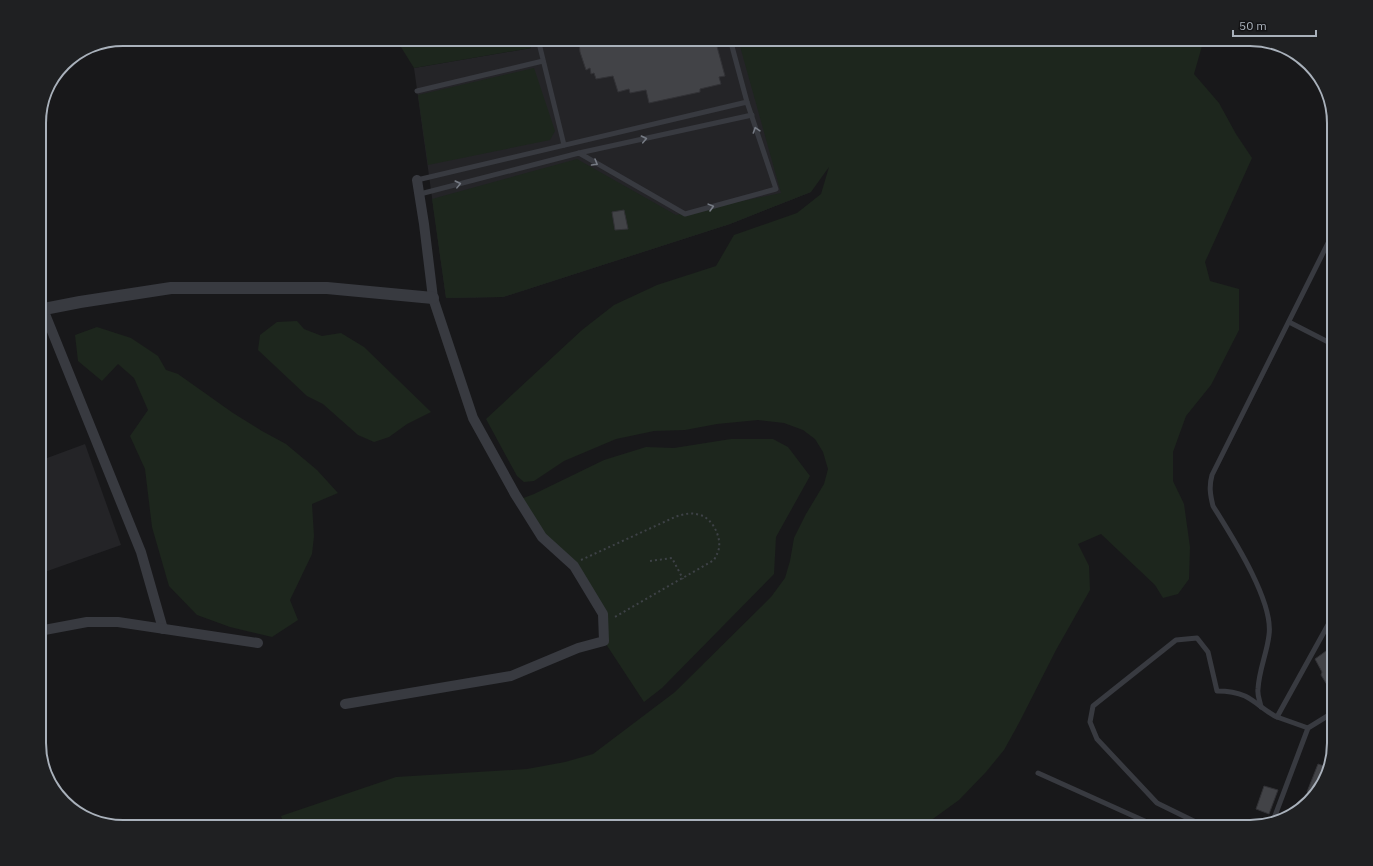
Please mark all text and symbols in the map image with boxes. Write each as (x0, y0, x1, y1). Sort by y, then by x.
scale bar (1233, 12, 1316, 38)
text: 50 m (1239, 18, 1267, 33)
one-way arrow (753, 126, 761, 133)
one-way arrow (641, 135, 648, 143)
one-way arrow (591, 158, 598, 165)
one-way arrow (455, 181, 461, 189)
one-way arrow (707, 203, 714, 212)

